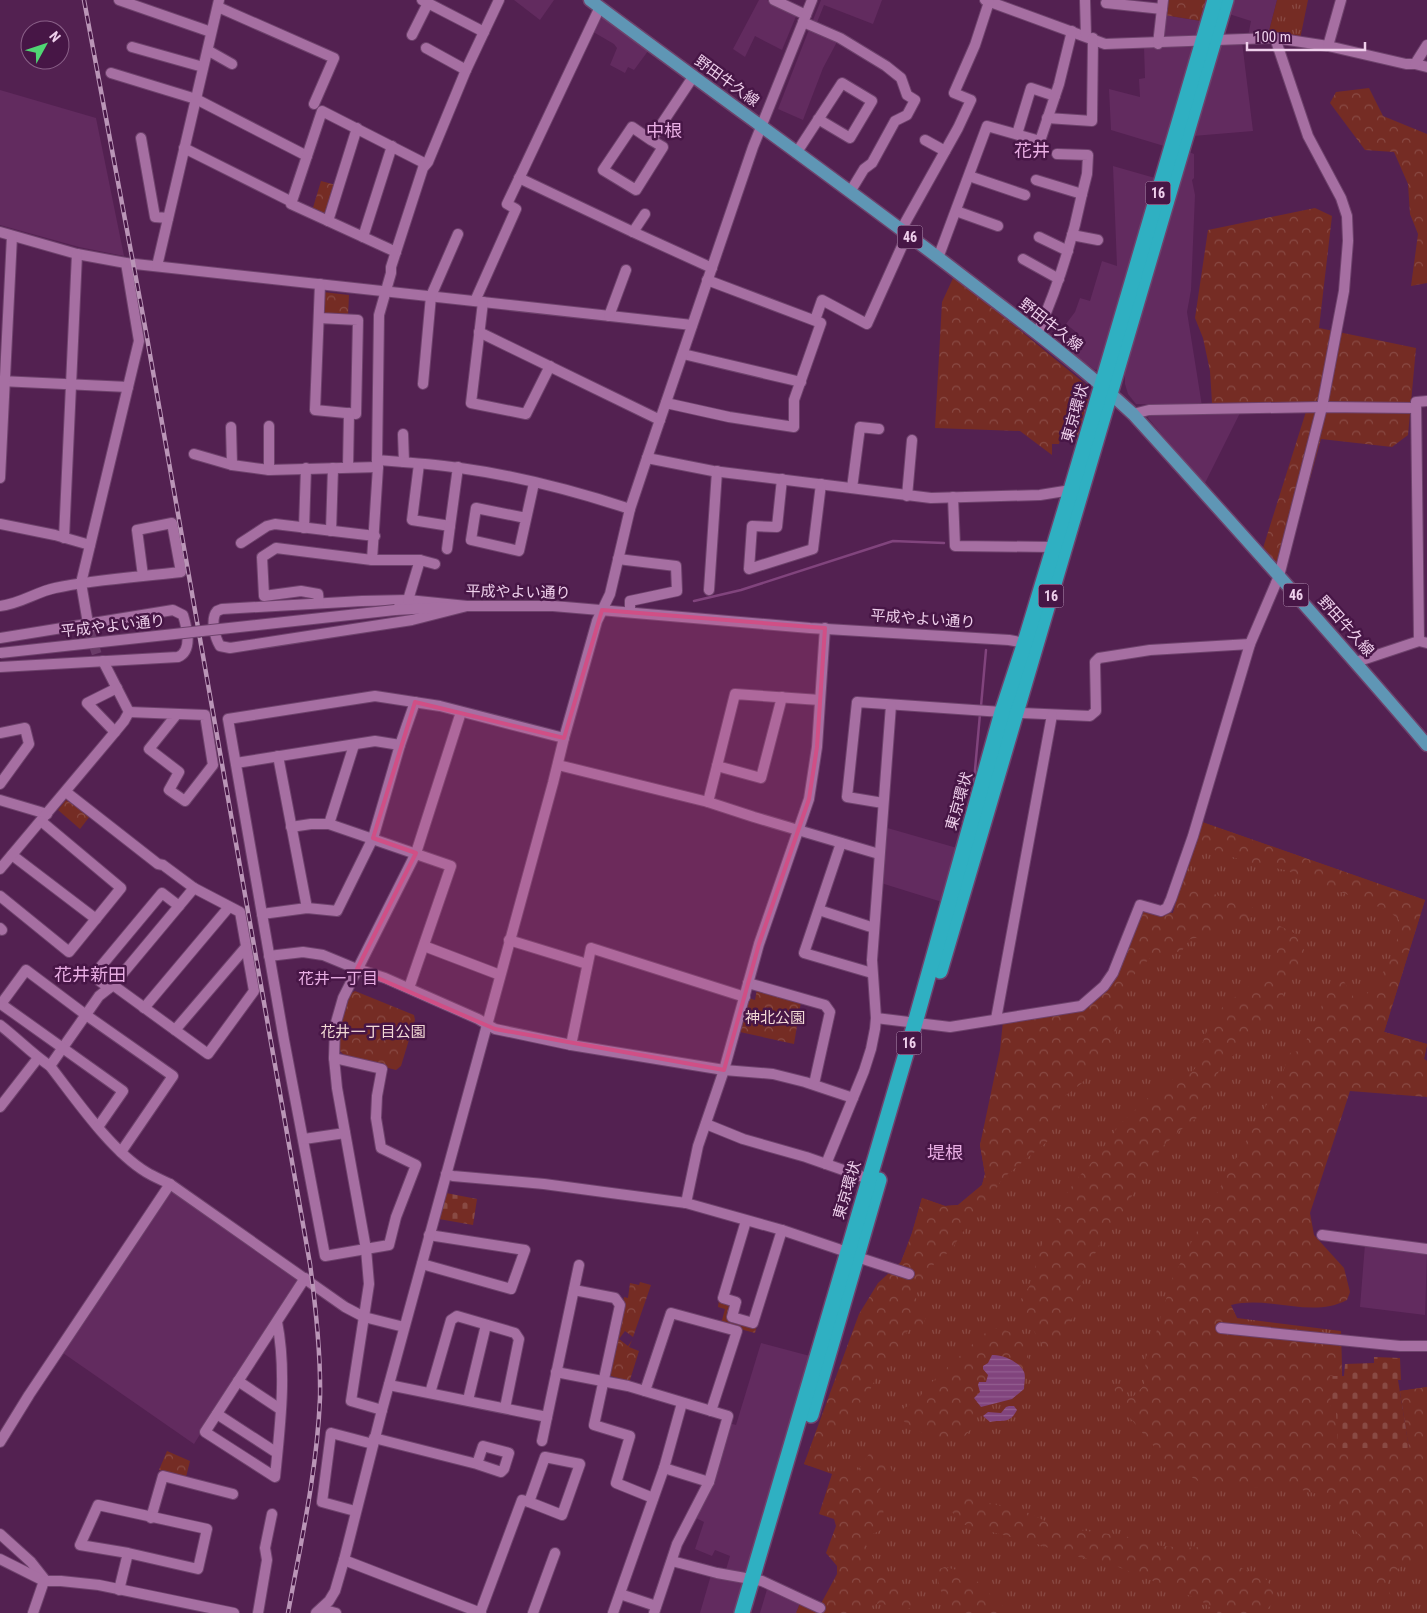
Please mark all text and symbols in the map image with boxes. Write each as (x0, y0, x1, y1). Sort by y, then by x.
north arrow (20, 20, 70, 70)
scale bar (1247, 20, 1364, 52)
text: N (46, 28, 64, 45)
text: 100 m (1254, 28, 1291, 46)
street label: 野田牛久線 (691, 52, 763, 110)
district label: 中根 (646, 120, 682, 141)
district label: 花井 (1014, 140, 1050, 161)
road number: 16 (1146, 182, 1170, 204)
road number: 46 (898, 226, 922, 248)
street label: 野田牛久線 (1016, 295, 1086, 355)
street label: 東京環状 (1058, 382, 1092, 444)
street label: 平成やよい通り (465, 582, 571, 602)
road number: 16 (1038, 584, 1064, 608)
road number: 46 (1284, 584, 1308, 606)
street label: 野田牛久線 (1314, 592, 1378, 660)
street label: 平成やよい通り (870, 606, 976, 632)
street label: 平成やよい通り (60, 612, 166, 640)
street label: 東京環状 (942, 770, 976, 832)
district label: 花井新田 (54, 964, 126, 985)
district label: 花井一丁目 (298, 969, 378, 988)
park label: 神北公園 (745, 1009, 805, 1027)
park label: 花井一丁目公園 (320, 1023, 426, 1041)
road number: 16 (896, 1032, 922, 1054)
district label: 堤根 (927, 1142, 963, 1163)
street label: 東京環状 (830, 1159, 864, 1221)

